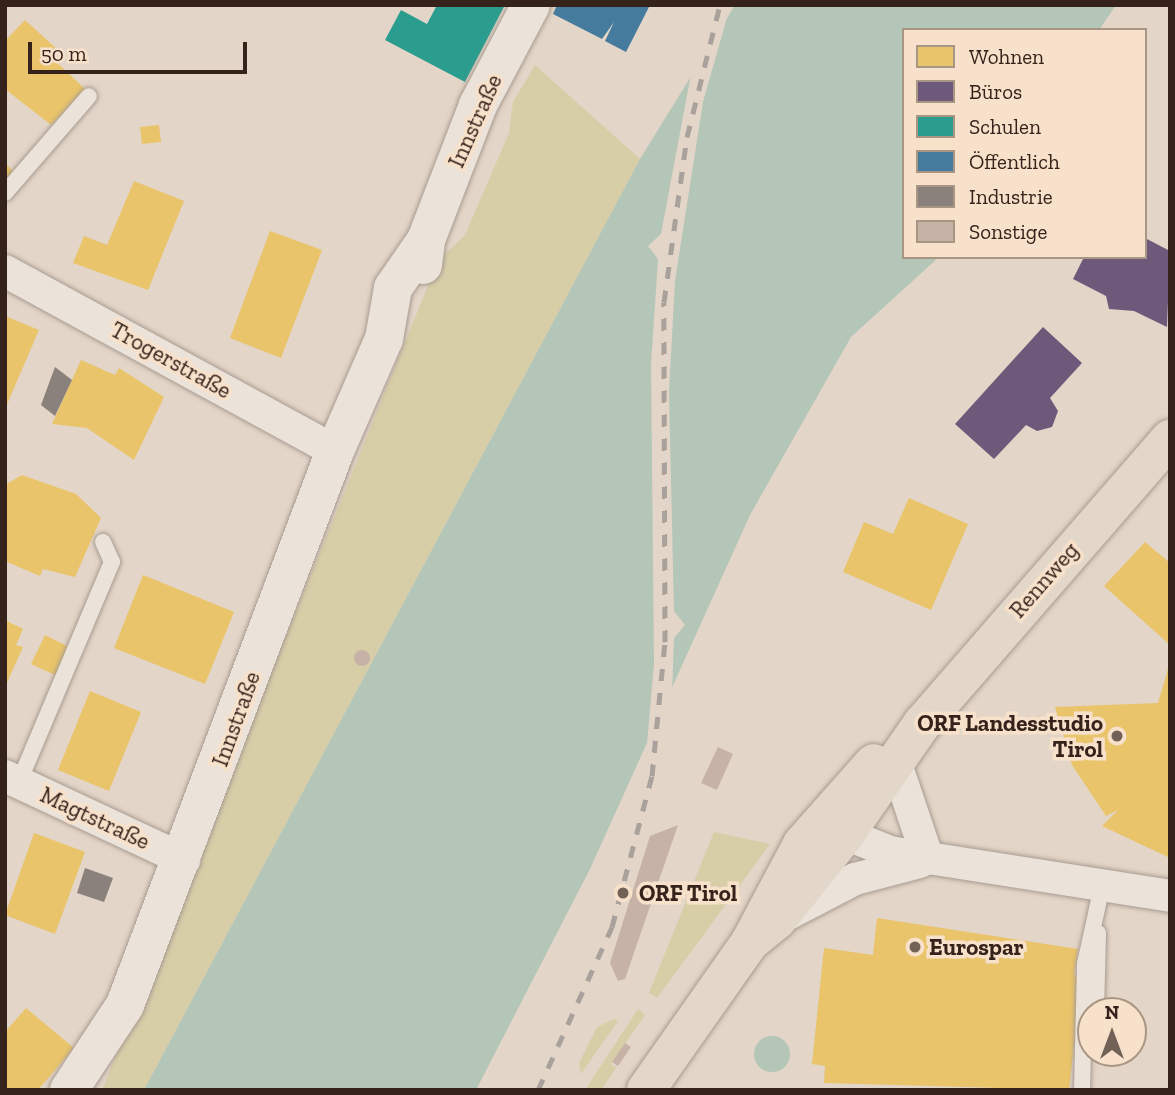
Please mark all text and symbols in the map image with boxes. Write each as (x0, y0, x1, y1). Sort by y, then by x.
scale bar (32, 28, 250, 72)
legend (902, 28, 1147, 259)
text: 50 m (41, 41, 87, 66)
text: Wohnen (969, 44, 1044, 69)
street label: Innstraße (442, 70, 508, 172)
text: Büros (969, 79, 1022, 104)
text: Schulen (969, 114, 1041, 139)
text: Öffentlich (969, 149, 1060, 174)
text: Industrie (969, 184, 1053, 209)
text: Sonstige (969, 219, 1047, 244)
street label: Trogerstraße (106, 316, 236, 404)
street label: Rennweg (1004, 536, 1084, 624)
street label: Innstraße (206, 668, 266, 770)
place label: ORF Landesstudio Tirol (917, 709, 1103, 763)
marker: ORF Landesstudio Tirol (1109, 728, 1125, 744)
street label: Magtstraße (36, 781, 154, 855)
place label: ORF Tirol (639, 879, 738, 907)
marker: ORF Tirol (613, 883, 633, 903)
place label: Eurospar (929, 933, 1024, 961)
marker: Eurospar (907, 939, 923, 955)
north arrow (1077, 997, 1147, 1067)
text: N (1105, 1001, 1119, 1024)

